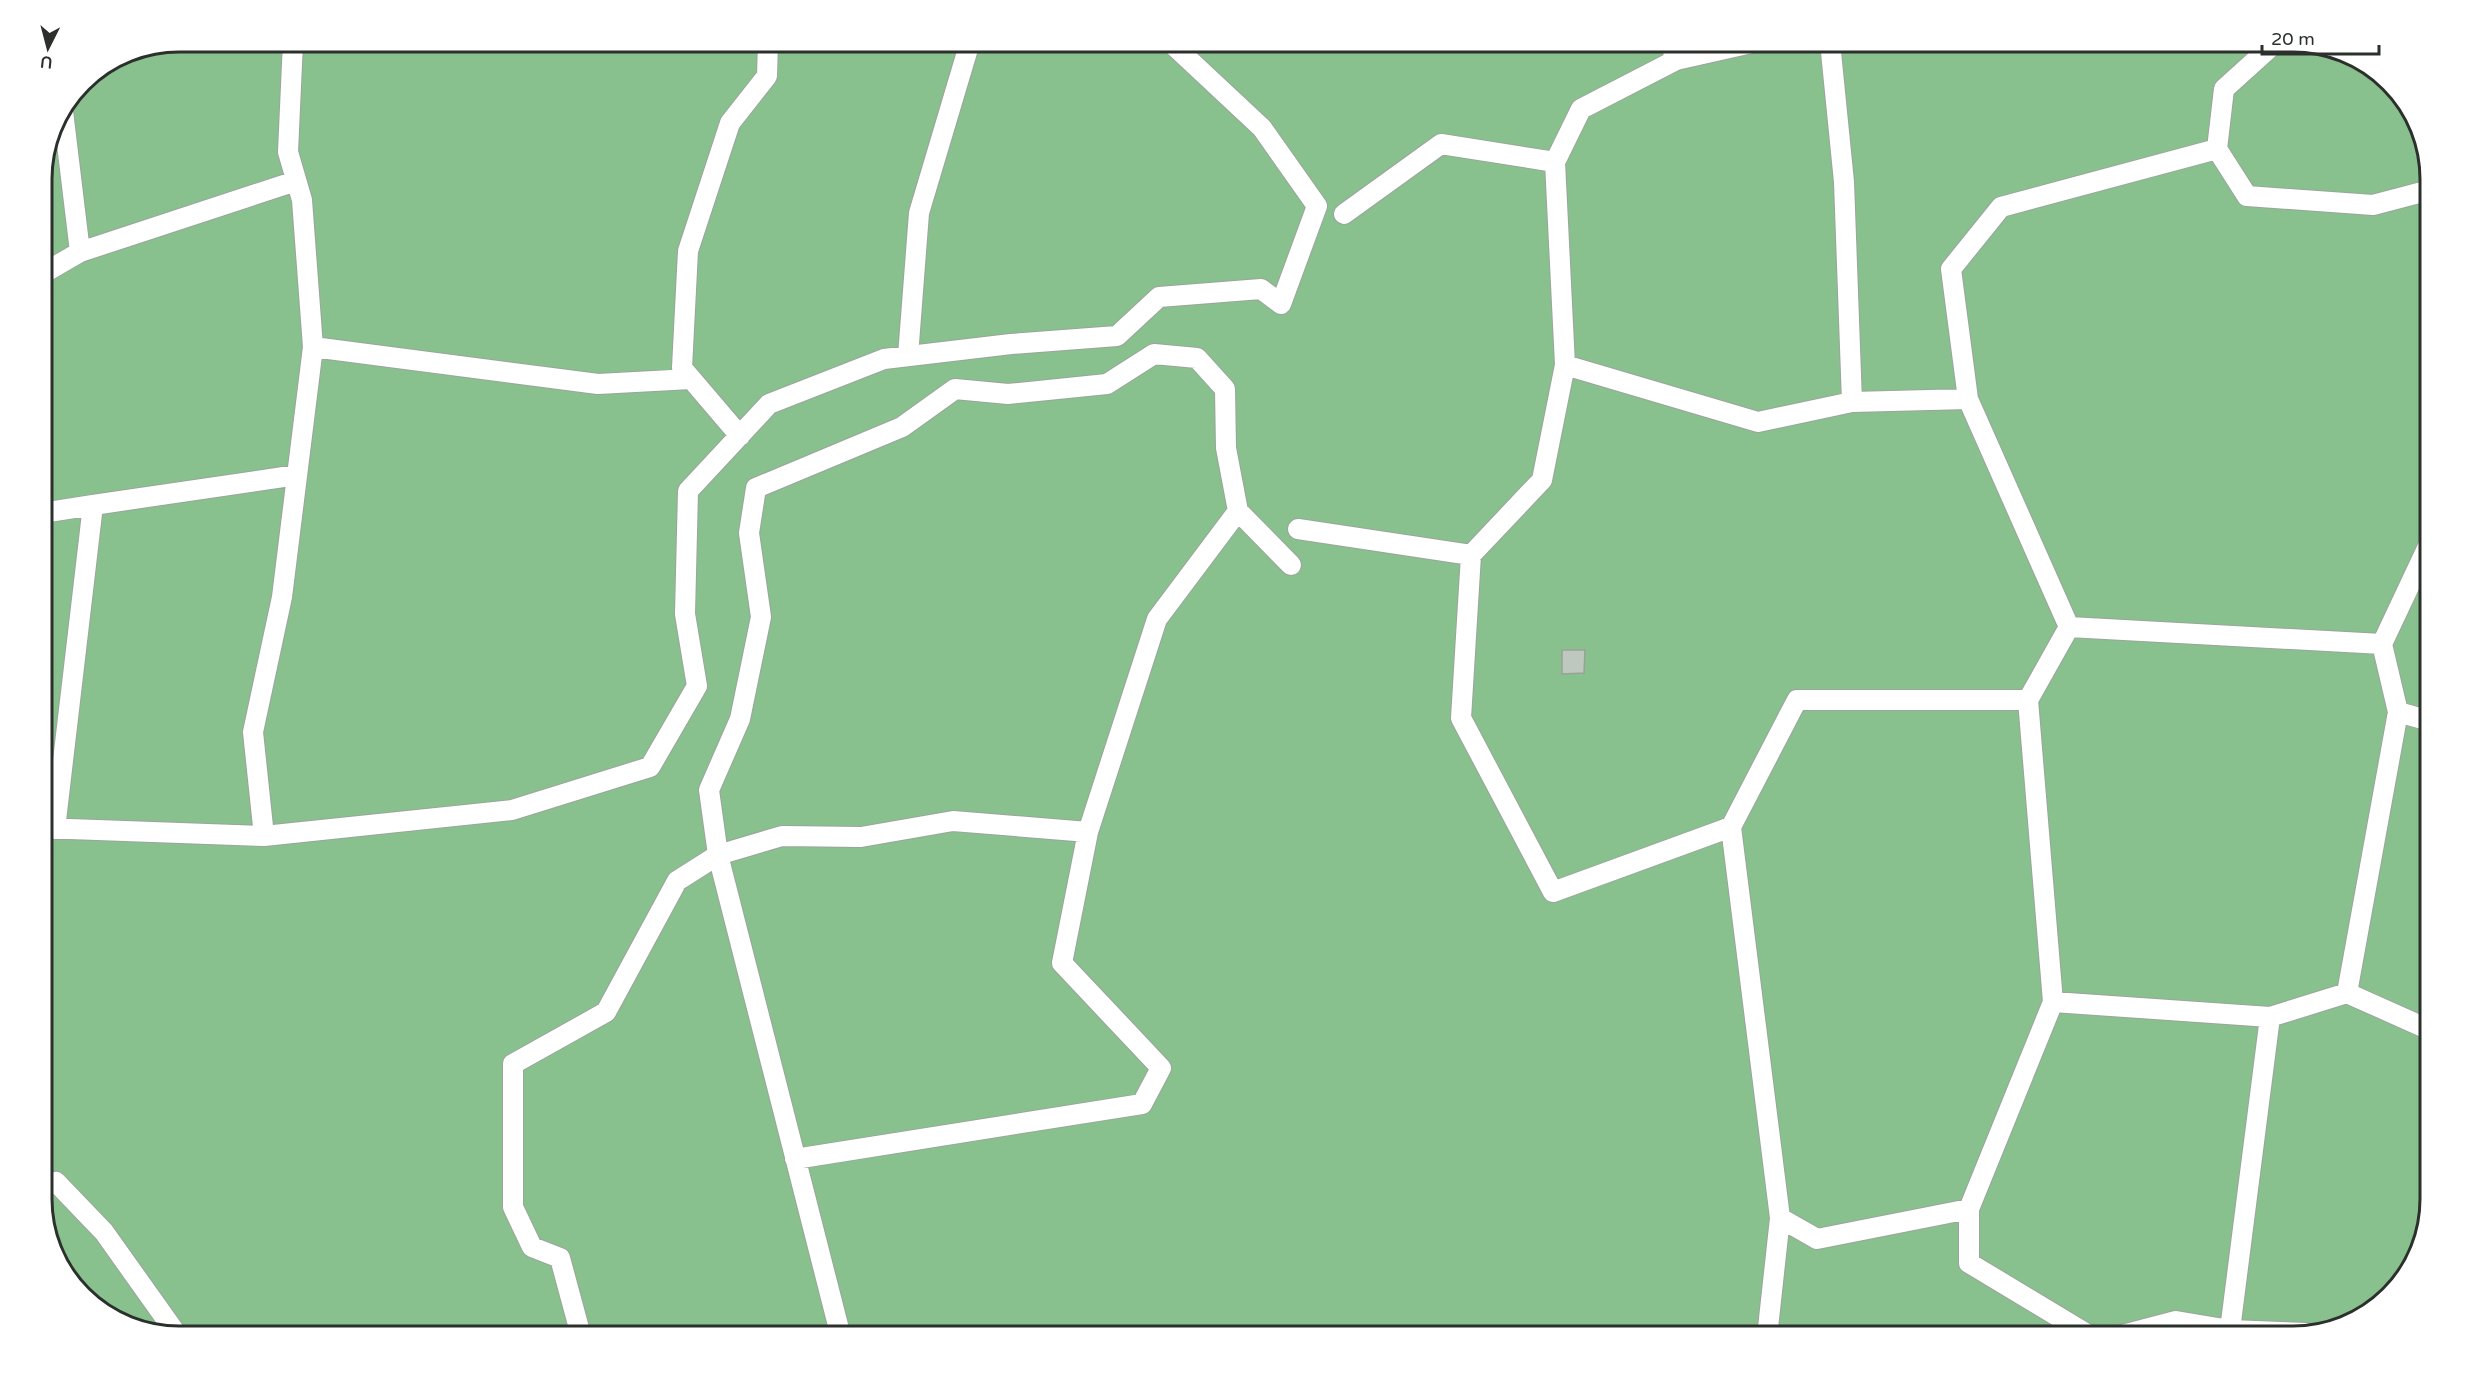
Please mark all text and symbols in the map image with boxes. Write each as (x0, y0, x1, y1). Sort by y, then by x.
north arrow (18, 18, 78, 78)
scale bar (2262, 18, 2379, 56)
text: 20 m (2271, 28, 2315, 50)
text: U (39, 51, 54, 73)

